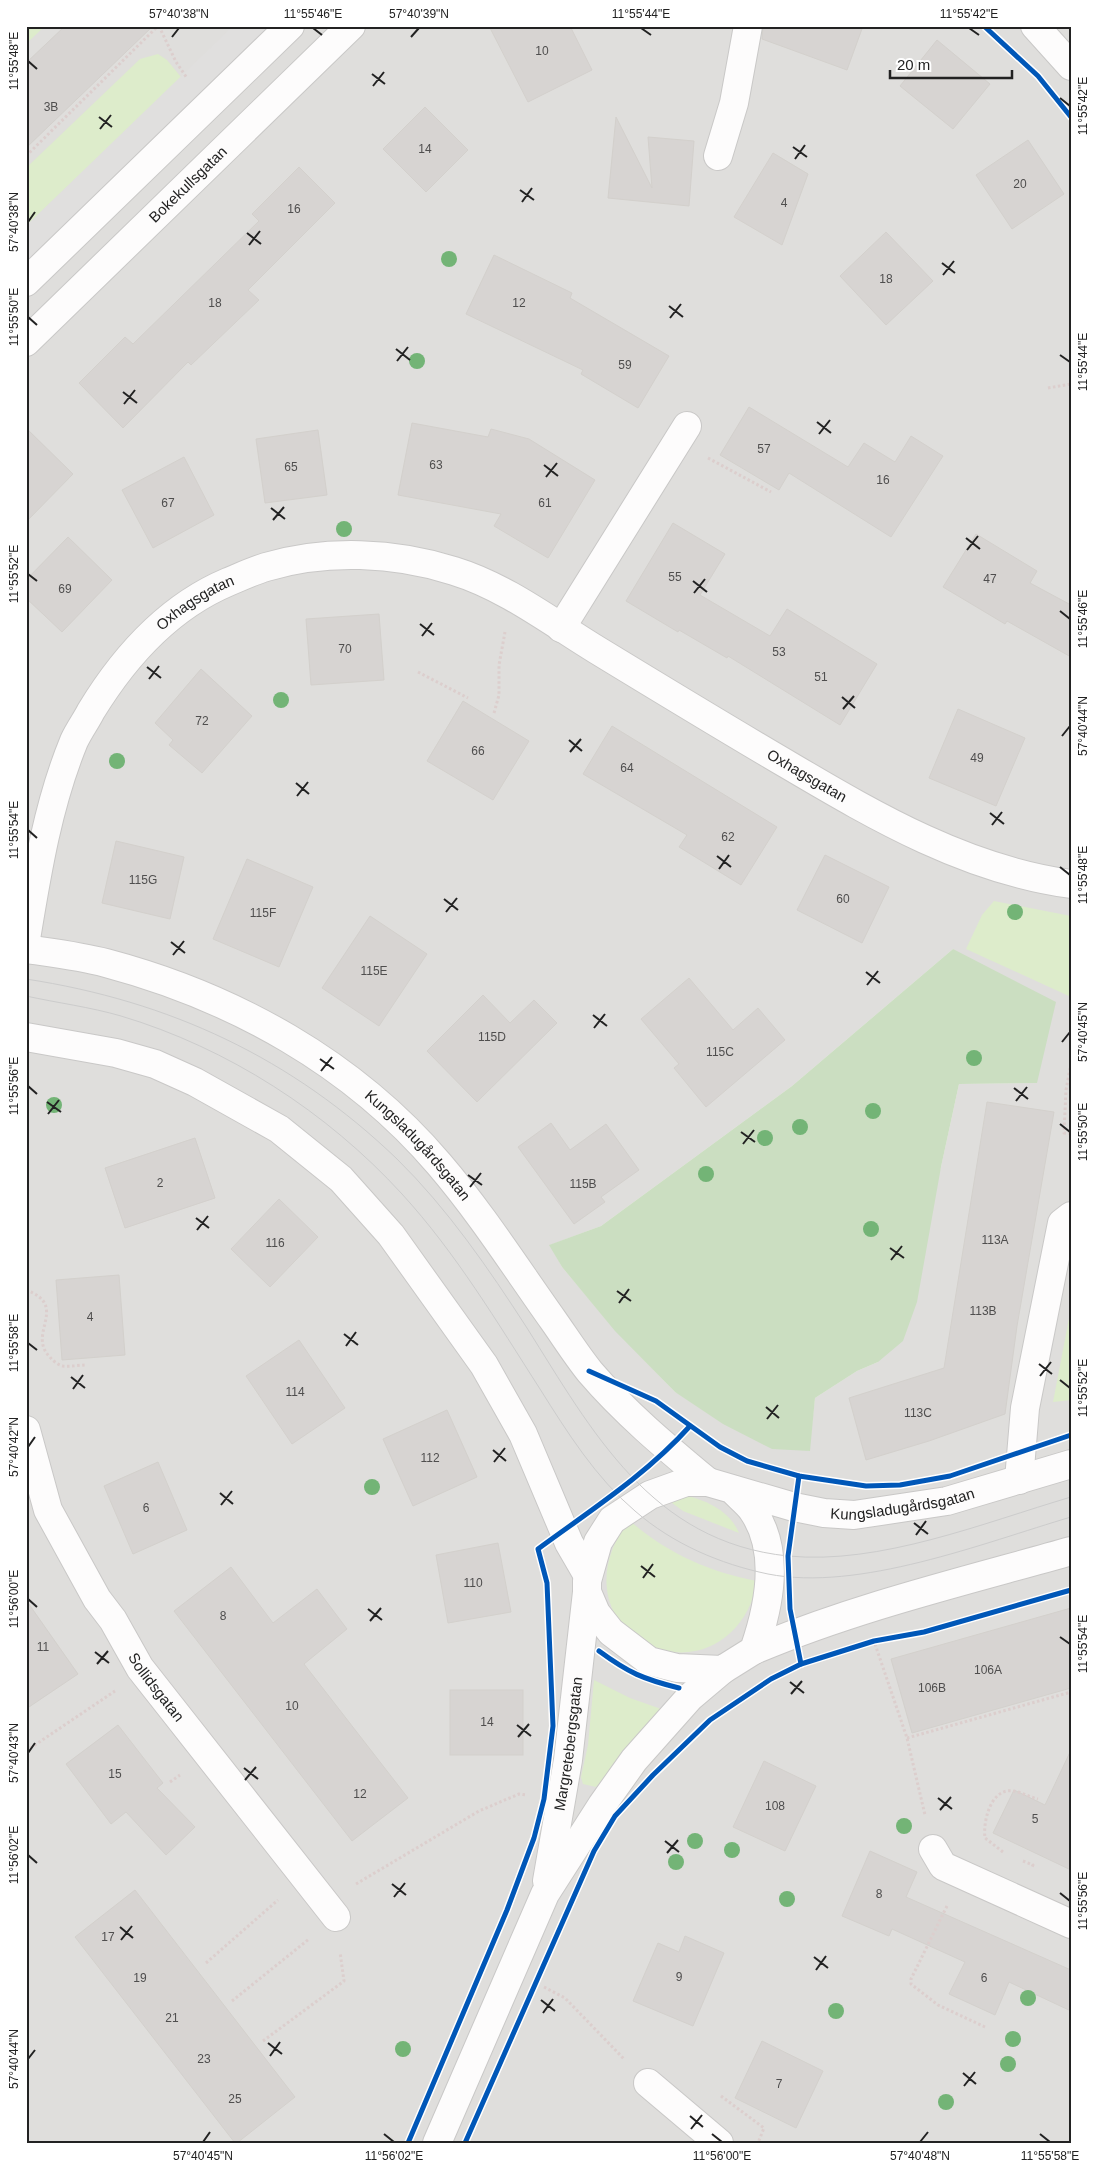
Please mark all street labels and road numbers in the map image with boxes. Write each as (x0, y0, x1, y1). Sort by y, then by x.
street label: Bokekullsgatan (145, 143, 230, 226)
street label: Oxhagsgatan (152, 571, 236, 633)
street label: Oxhagsgatan (764, 745, 850, 805)
street label: Kungsladugårdsgatan (362, 1086, 474, 1204)
street label: Kungsladugårdsgatan (830, 1484, 976, 1523)
street label: Sollidsgatan (125, 1650, 188, 1725)
street label: Margretebergsgatan (550, 1676, 585, 1812)

